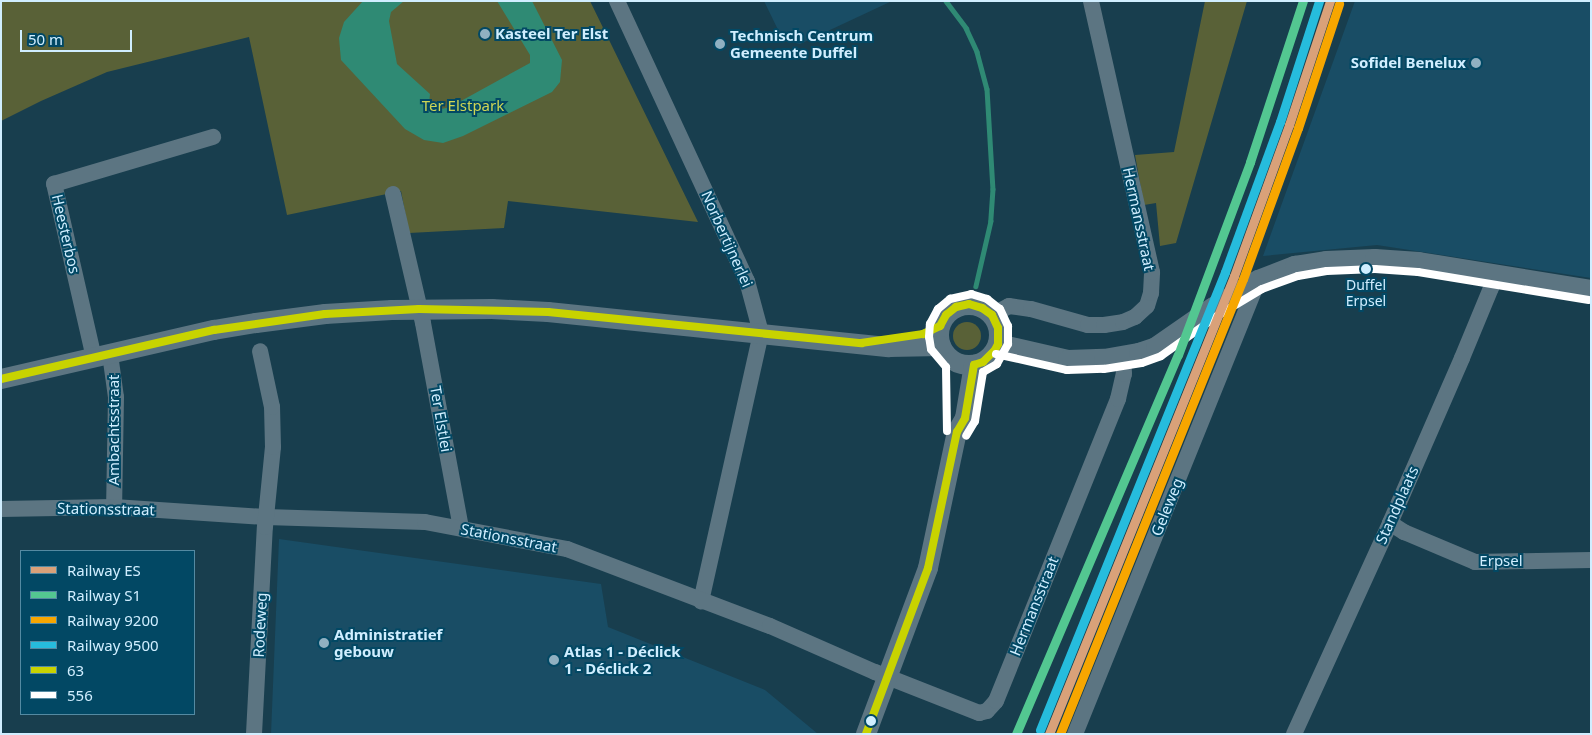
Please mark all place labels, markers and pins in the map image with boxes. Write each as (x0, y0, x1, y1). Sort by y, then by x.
place label: Kasteel Ter Elst (495, 25, 608, 43)
place label: Technisch Centrum Gemeente Duffel (730, 26, 873, 61)
marker: Kasteel Ter Elst (479, 28, 491, 40)
marker: Technisch Centrum Gemeente Duffel (714, 38, 726, 50)
place label: Sofidel Benelux (1351, 54, 1466, 72)
marker: Sofidel Benelux (1470, 57, 1482, 69)
marker: Duffel Erpsel (1361, 264, 1371, 274)
place label: Duffel Erpsel (1346, 277, 1386, 310)
place label: Administratief gebouw (334, 625, 442, 660)
marker: Administratief gebouw (318, 637, 330, 649)
place label: Atlas 1 - Déclick 1 - Déclick 2 (564, 642, 681, 677)
marker: Atlas 1 - Déclick 1 - Déclick 2 (548, 654, 560, 666)
unlabelled marker (866, 716, 876, 726)

